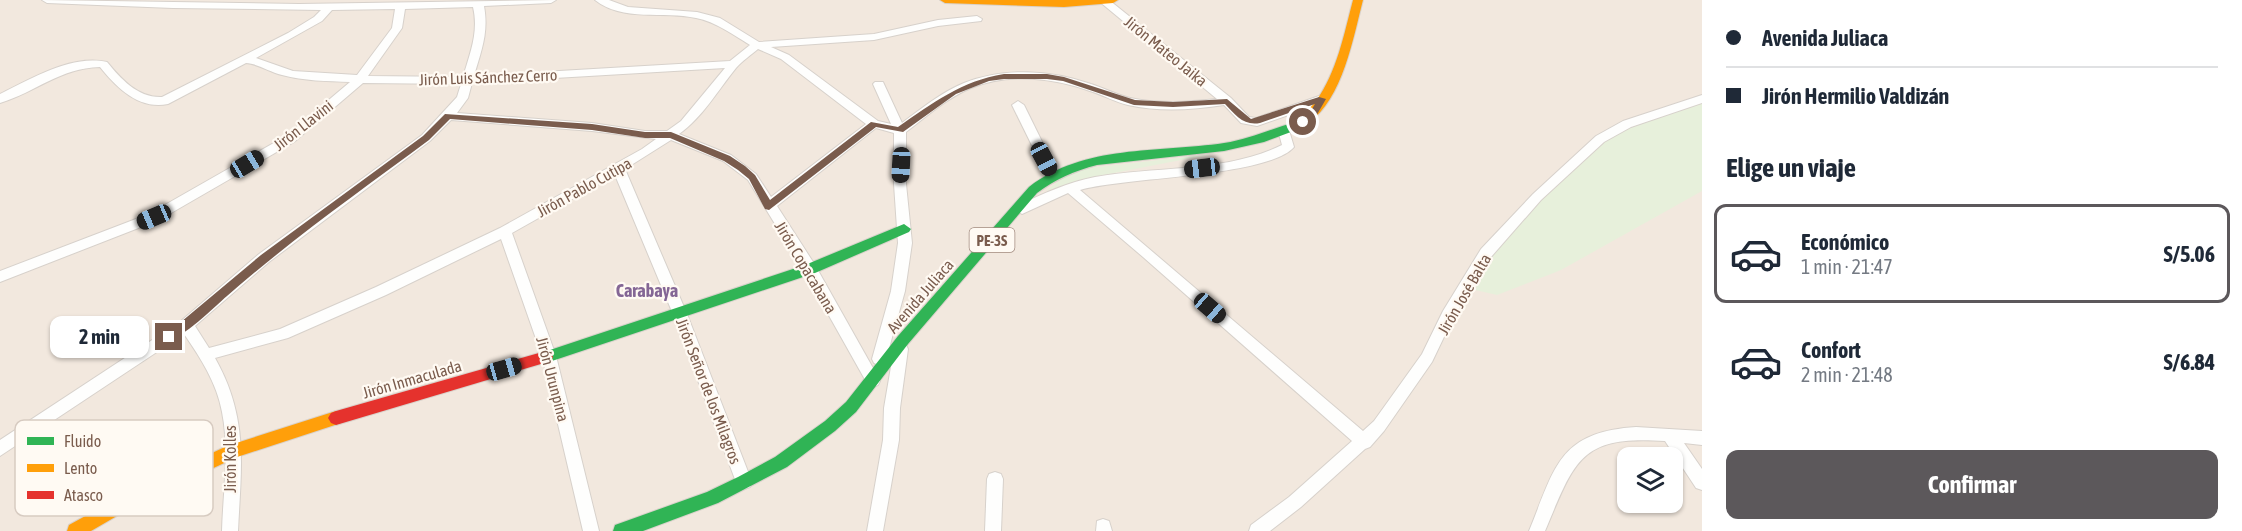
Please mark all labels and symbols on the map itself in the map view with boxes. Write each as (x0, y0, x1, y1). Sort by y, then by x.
street label: Jirón Mateo Jaika (1121, 12, 1211, 90)
street label: Jirón Luis Sánchez Cerro (418, 66, 558, 88)
street label: Jirón Llavini (270, 96, 336, 154)
route start (1289, 108, 1316, 135)
car (1028, 139, 1060, 179)
car (227, 147, 267, 181)
car (891, 147, 911, 183)
street label: Jirón Pablo Cutipa (533, 154, 635, 221)
car (1183, 157, 1221, 179)
car (134, 202, 174, 232)
street label: Jirón Copacabana (771, 218, 841, 317)
road number: PE-3S (970, 228, 1014, 252)
street label: Jirón José Balta (1434, 251, 1494, 337)
street label: Avenida Juliaca (883, 255, 957, 337)
district label: Carabaya (616, 280, 678, 301)
car (1191, 289, 1229, 327)
callout: 2 min (49, 316, 148, 358)
street label: Jirón Señor de los Milagros (672, 316, 745, 467)
route end (155, 323, 182, 350)
street label: Jirón Urunpina (532, 335, 573, 424)
car (484, 355, 524, 383)
street label: Jirón Inmaculada (360, 356, 464, 402)
legend (15, 420, 213, 516)
street label: Jirón Kolles (221, 425, 239, 493)
text: Fluido (64, 432, 101, 450)
text: Lento (64, 459, 97, 477)
text: Atasco (64, 486, 103, 504)

